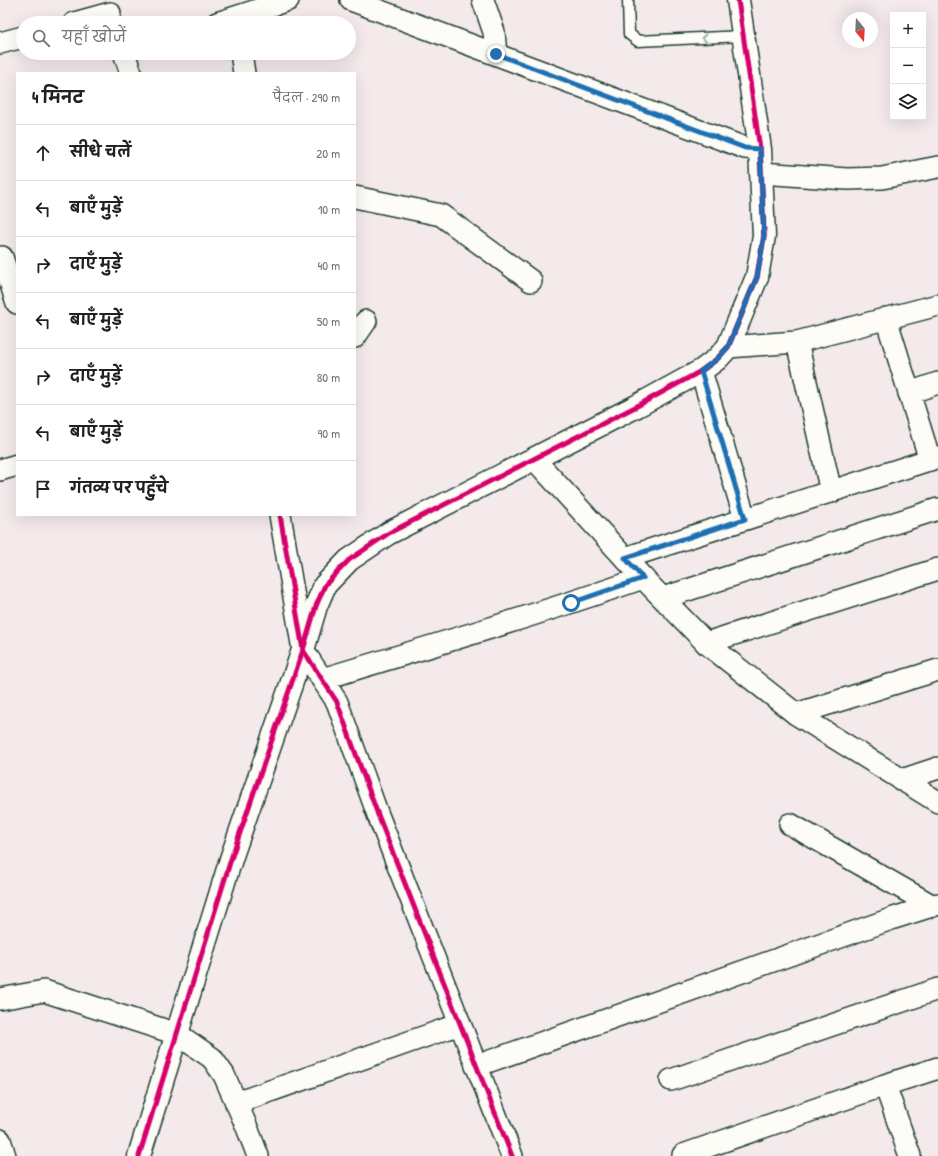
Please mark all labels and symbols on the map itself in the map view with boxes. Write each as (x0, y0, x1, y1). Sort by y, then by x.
north arrow (842, 12, 878, 48)
one-way arrow (701, 34, 707, 42)
route end (487, 45, 505, 63)
route start (562, 594, 580, 612)

